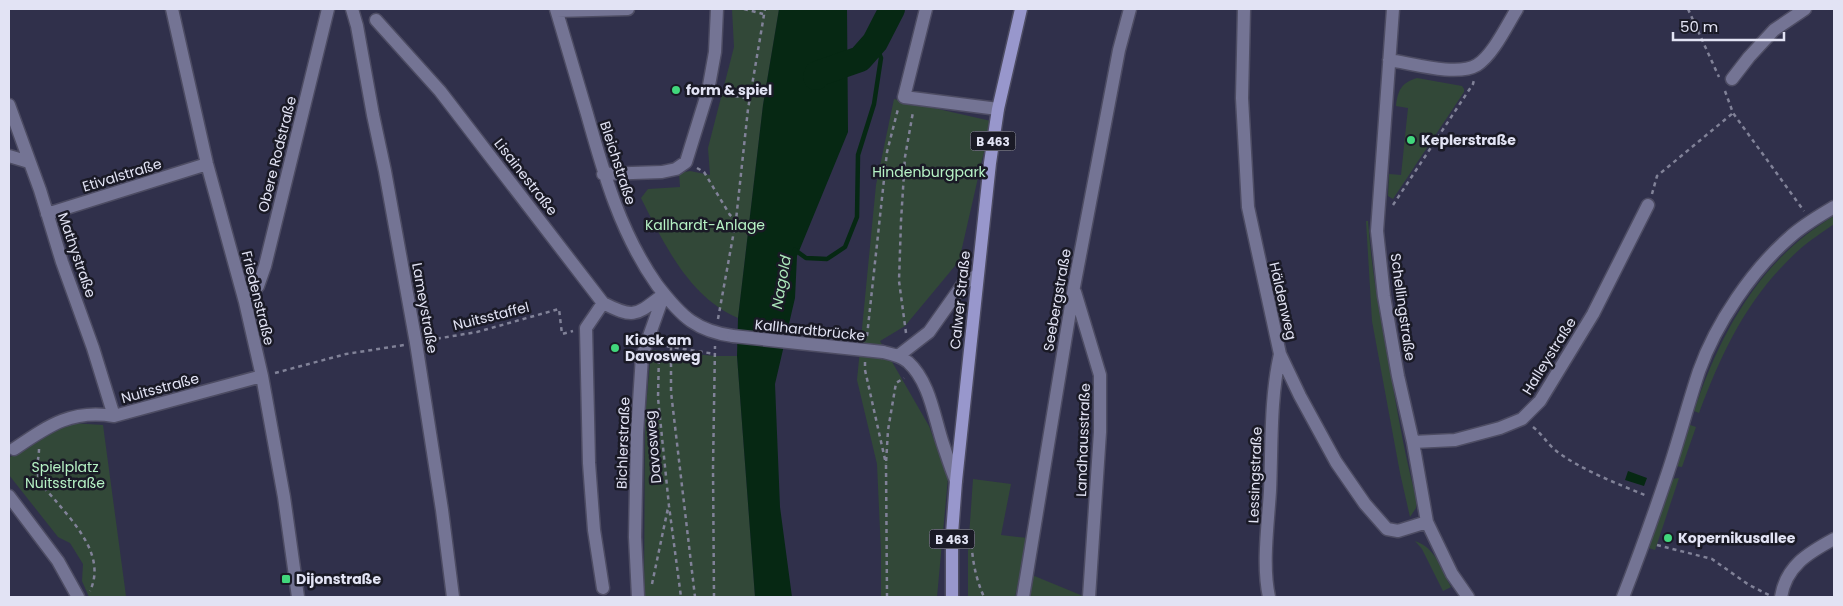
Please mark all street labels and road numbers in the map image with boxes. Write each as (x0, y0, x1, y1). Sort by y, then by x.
street label: Obere Rodstraße (253, 94, 301, 214)
street label: Bleichstraße (595, 119, 641, 208)
road number: B 463 (970, 132, 1016, 150)
street label: Lisainestraße (490, 134, 563, 220)
street label: Etivalstraße (80, 153, 164, 197)
street label: Mathystraße (53, 210, 101, 301)
street label: Seebergstraße (1038, 247, 1076, 353)
street label: Friedenstraße (237, 249, 279, 348)
street label: Calwer Straße (945, 249, 975, 350)
street label: Schellingstraße (1386, 252, 1420, 362)
street label: Häldenweg (1264, 260, 1302, 342)
street label: Lameystraße (407, 261, 443, 355)
street label: Nuitsstaffel (451, 297, 531, 335)
street label: Halleystraße (1517, 313, 1581, 399)
street label: Kallhardtbrücke (754, 314, 867, 346)
street label: Nuitsstraße (119, 368, 202, 408)
street label: Landhausstraße (1071, 382, 1095, 497)
street label: Bichlerstraße (611, 396, 635, 489)
street label: Davosweg (640, 410, 666, 484)
street label: Lessingstraße (1243, 426, 1267, 524)
road number: B 463 (930, 530, 974, 548)

